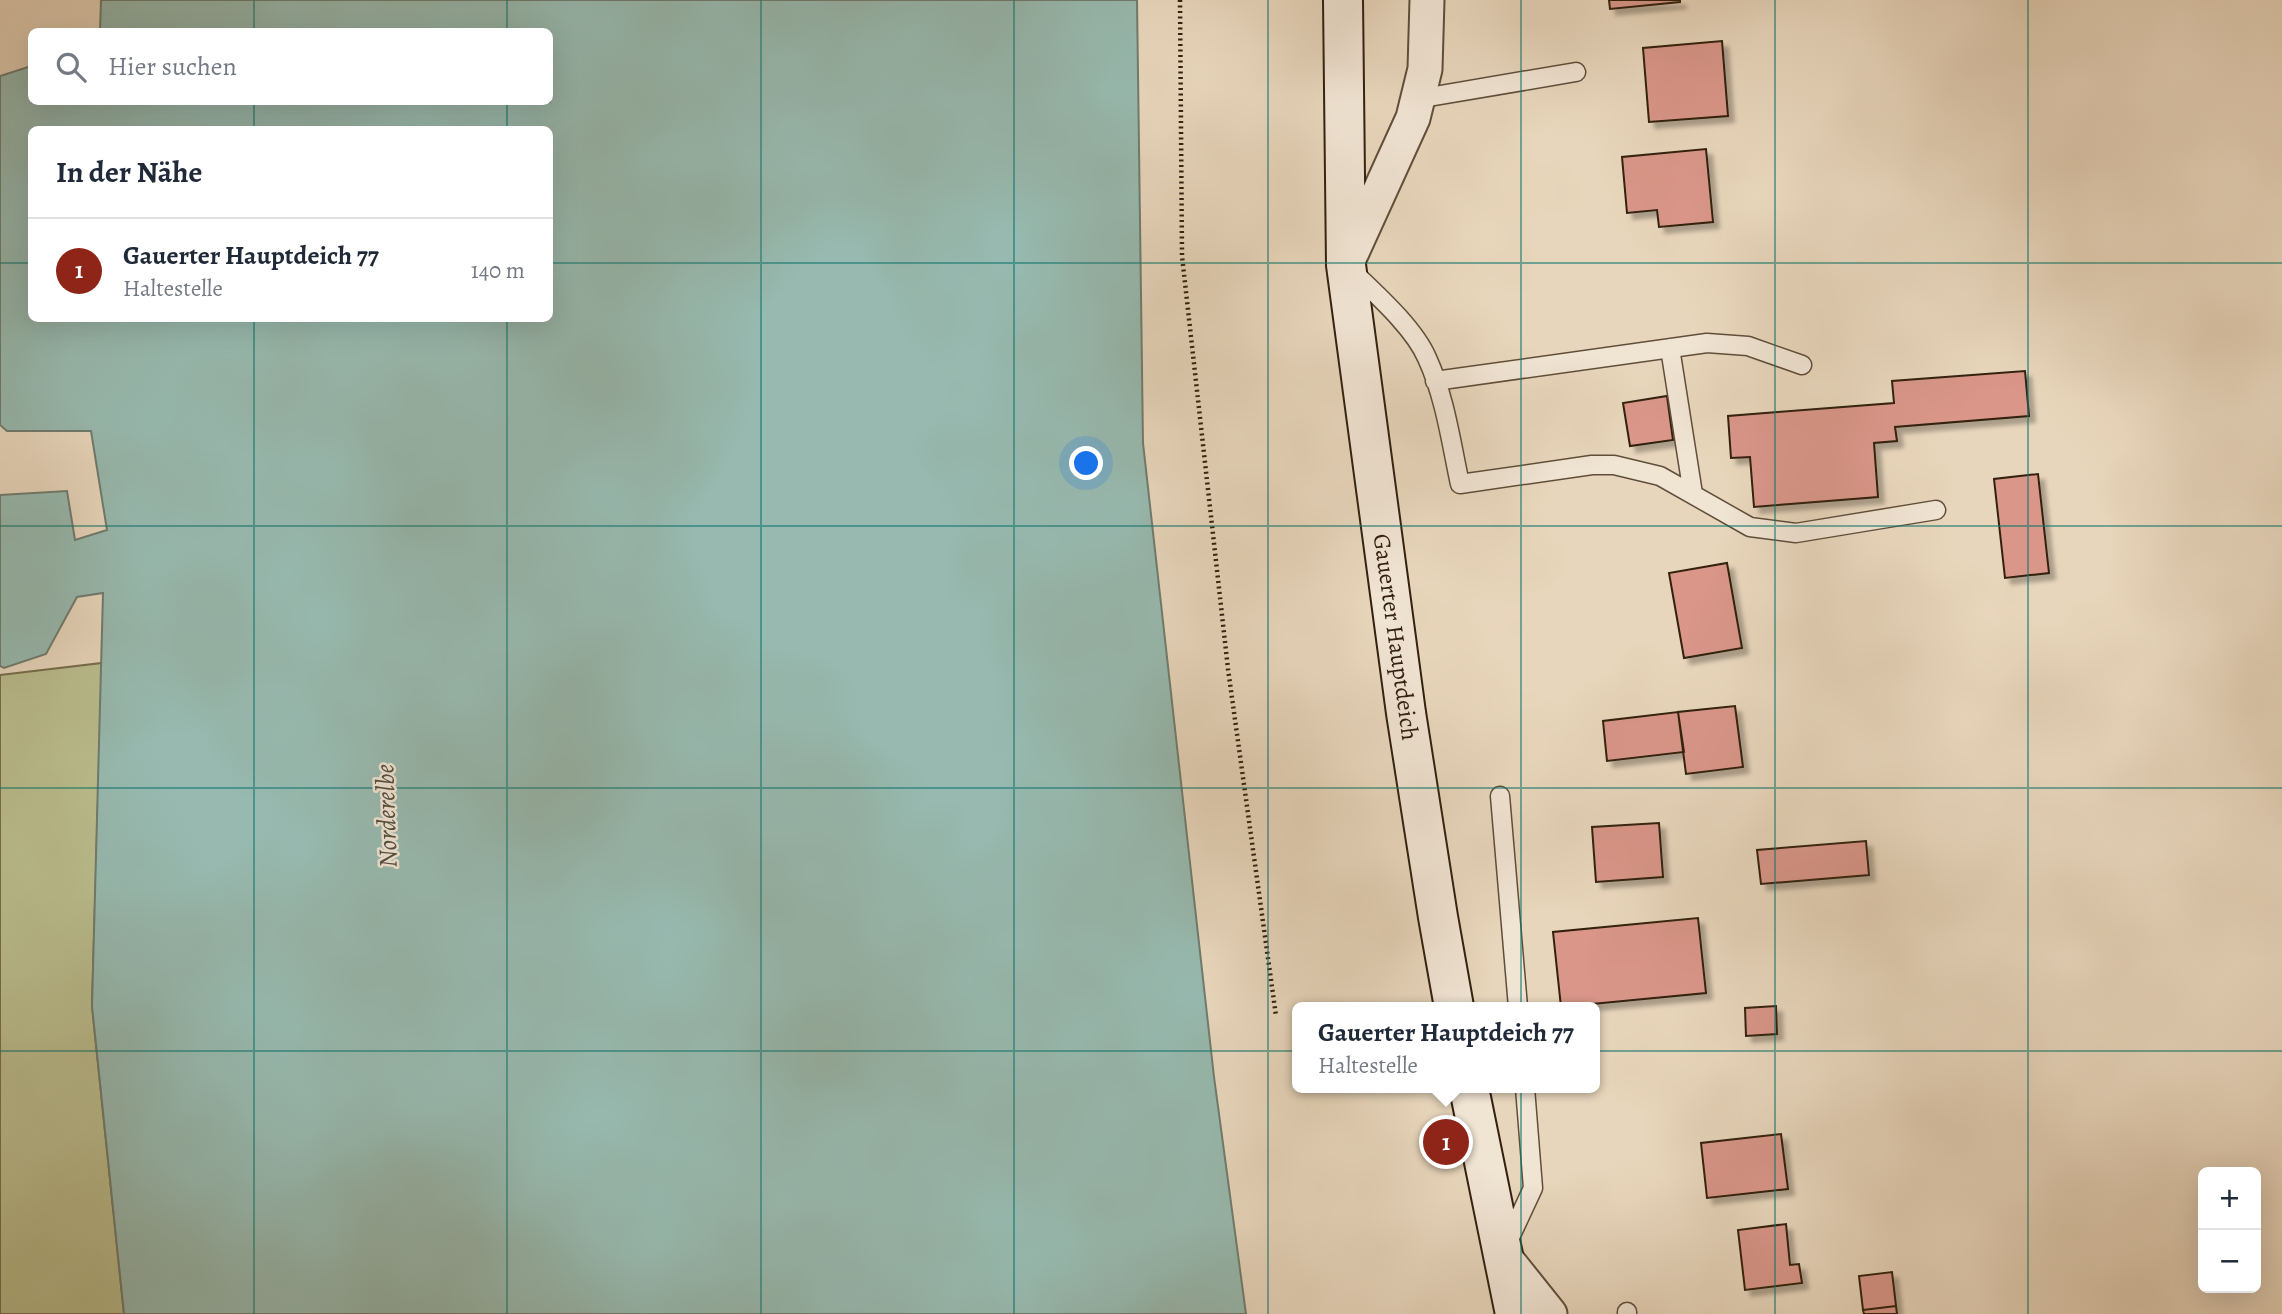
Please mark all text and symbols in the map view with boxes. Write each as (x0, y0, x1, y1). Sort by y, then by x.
search box (28, 28, 553, 105)
icon: search (52, 48, 90, 86)
text: Hier suchen (108, 49, 237, 84)
text: In der Nähe (56, 152, 202, 192)
text: Gauerter Hauptdeich 77 (123, 238, 379, 273)
text: 1 (75, 255, 83, 286)
text: 140 m (471, 255, 525, 286)
text: Haltestelle (123, 273, 223, 304)
your location (1069, 446, 1103, 480)
street label: Gauerter Hauptdeich (1366, 532, 1426, 743)
water label: Norderelbe (367, 764, 406, 868)
popup (1292, 1002, 1600, 1093)
text: Gauerter Hauptdeich 77 (1318, 1015, 1574, 1050)
text: Haltestelle (1318, 1050, 1418, 1081)
pin: 1 (1423, 1116, 1469, 1168)
map controls (2198, 1167, 2261, 1293)
button: + (2198, 1167, 2261, 1230)
button: − (2198, 1230, 2261, 1293)

